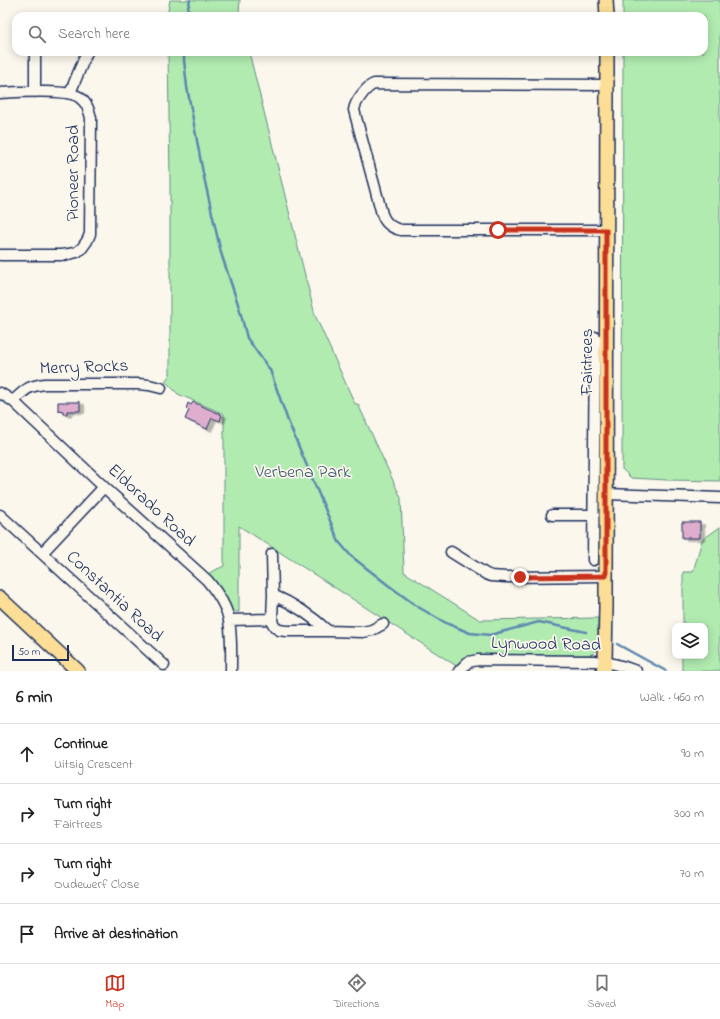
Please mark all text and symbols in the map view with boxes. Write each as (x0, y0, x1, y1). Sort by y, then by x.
search box (12, 12, 708, 56)
icon: search (26, 23, 48, 45)
text: Search here (58, 23, 130, 45)
street label: Pioneer Road (61, 125, 87, 221)
route start (489, 221, 507, 239)
street label: Fairtrees (575, 328, 601, 397)
street label: Merry Rocks (39, 353, 129, 383)
street label: Eldorado Road (101, 458, 201, 554)
park label: Verbena Park (254, 460, 351, 486)
street label: Constantia Road (60, 545, 168, 649)
route end (511, 568, 529, 586)
map controls (672, 623, 708, 659)
button: layers (672, 623, 708, 659)
street label: Lynwood Road (491, 631, 601, 659)
scale bar (12, 643, 69, 662)
text: 50 m (18, 644, 40, 660)
text: 6 min (16, 685, 52, 710)
text: Walk · 460 m (640, 688, 704, 707)
text: Continue (54, 733, 108, 755)
icon: ahead (16, 743, 38, 765)
text: 90 m (681, 744, 704, 763)
text: Uitsig Crescent (54, 755, 133, 774)
text: Turn right (54, 793, 112, 815)
icon: right (16, 803, 38, 825)
text: 300 m (674, 804, 704, 823)
text: Fairtrees (54, 815, 102, 834)
text: Turn right (54, 853, 112, 875)
icon: right (16, 863, 38, 885)
text: 70 m (680, 864, 704, 883)
text: Oudewerf Close (54, 875, 139, 894)
icon: arrive (16, 923, 38, 945)
text: Arrive at destination (54, 923, 178, 945)
tab: Map (104, 972, 126, 1012)
tab: Directions (334, 972, 379, 1012)
tab: Saved (587, 972, 616, 1012)

